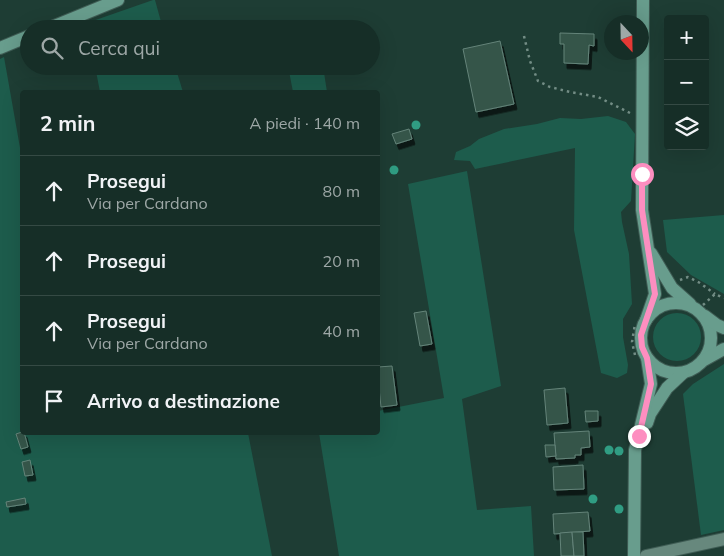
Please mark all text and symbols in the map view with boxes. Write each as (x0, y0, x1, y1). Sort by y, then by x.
north arrow (604, 15, 649, 60)
map controls (664, 15, 709, 150)
button: + (664, 15, 709, 60)
search box (20, 20, 380, 75)
icon: search (38, 34, 66, 62)
text: Cerca qui (78, 36, 160, 60)
button: − (664, 60, 709, 105)
button: layers (664, 105, 709, 150)
text: 2 min (40, 110, 95, 136)
text: A piedi · 140 m (249, 113, 360, 133)
route start (631, 163, 654, 186)
text: Prosegui (87, 169, 166, 193)
icon: ahead (40, 177, 68, 205)
text: 80 m (323, 181, 360, 201)
text: Via per Cardano (87, 193, 208, 213)
icon: ahead (40, 247, 68, 275)
text: Prosegui (87, 249, 166, 273)
text: 20 m (323, 251, 360, 271)
text: Prosegui (87, 309, 166, 333)
icon: ahead (40, 317, 68, 345)
text: 40 m (323, 321, 360, 341)
text: Via per Cardano (87, 333, 208, 353)
icon: arrive (40, 387, 68, 415)
text: Arrivo a destinazione (87, 389, 280, 413)
route end (628, 425, 651, 448)

